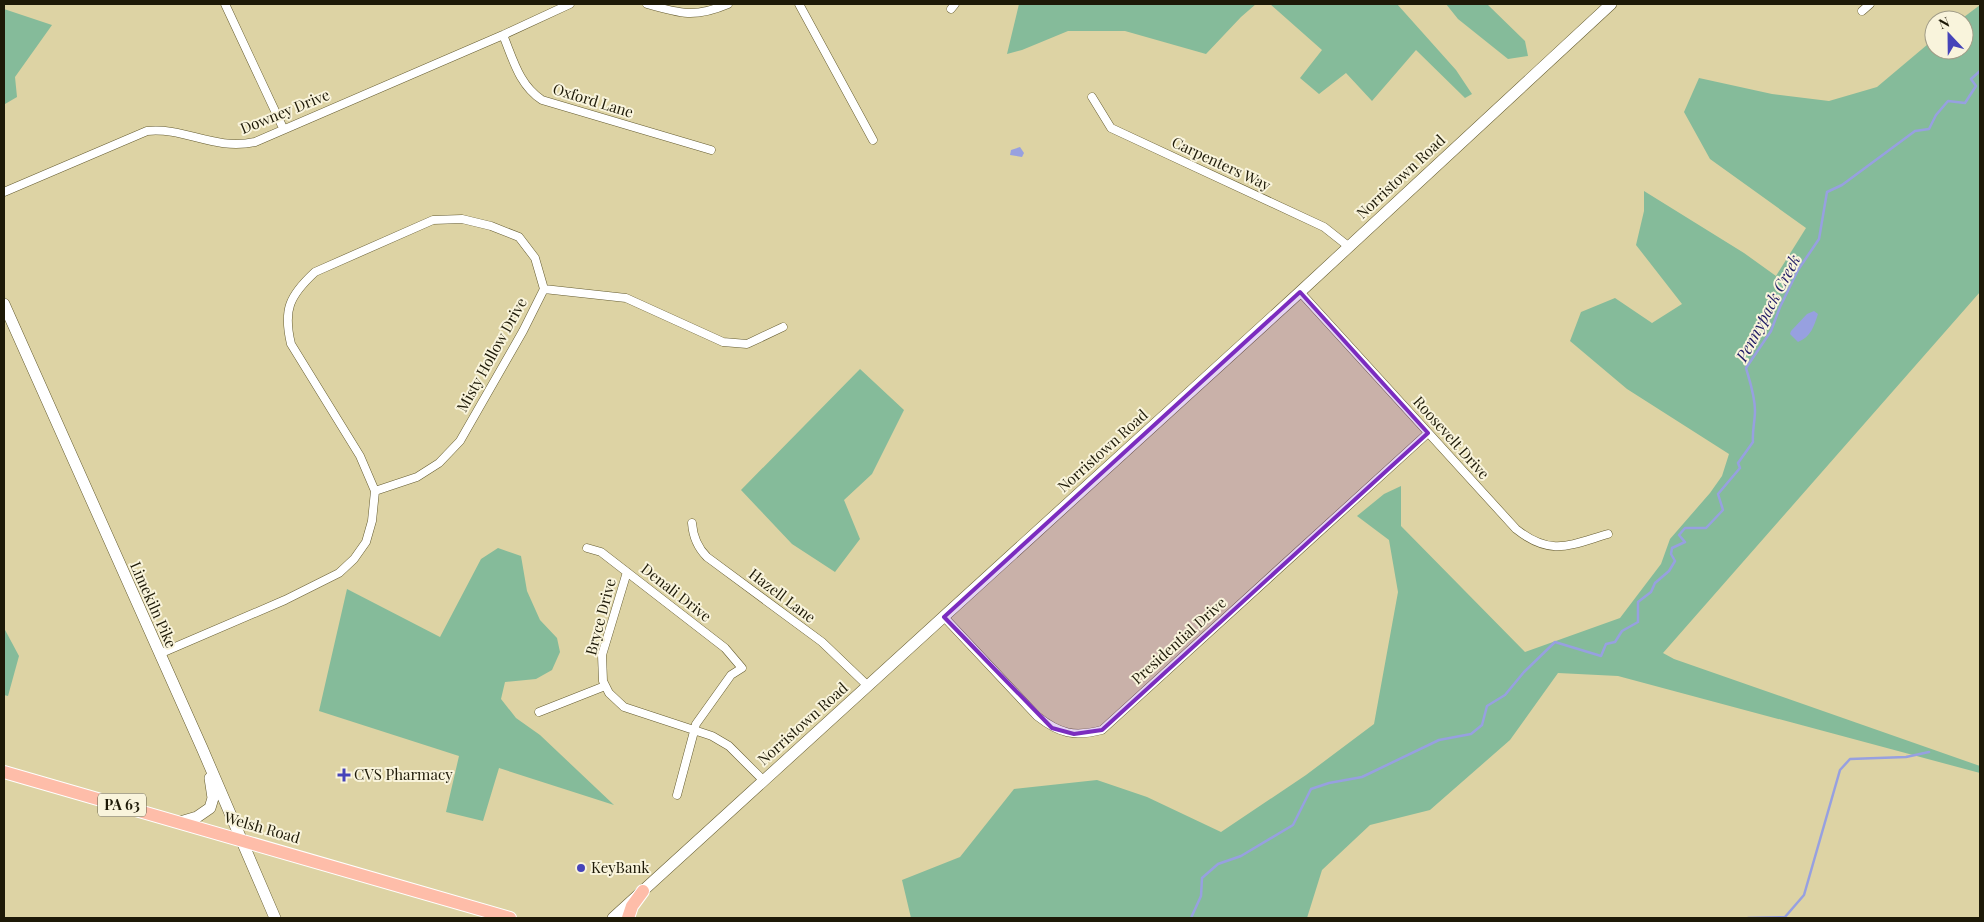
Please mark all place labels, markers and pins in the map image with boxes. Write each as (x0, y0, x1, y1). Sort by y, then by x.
place label: CVS Pharmacy (354, 764, 453, 784)
marker: CVS Pharmacy (338, 769, 350, 781)
place label: KeyBank (591, 857, 650, 877)
marker: KeyBank (575, 862, 587, 874)

